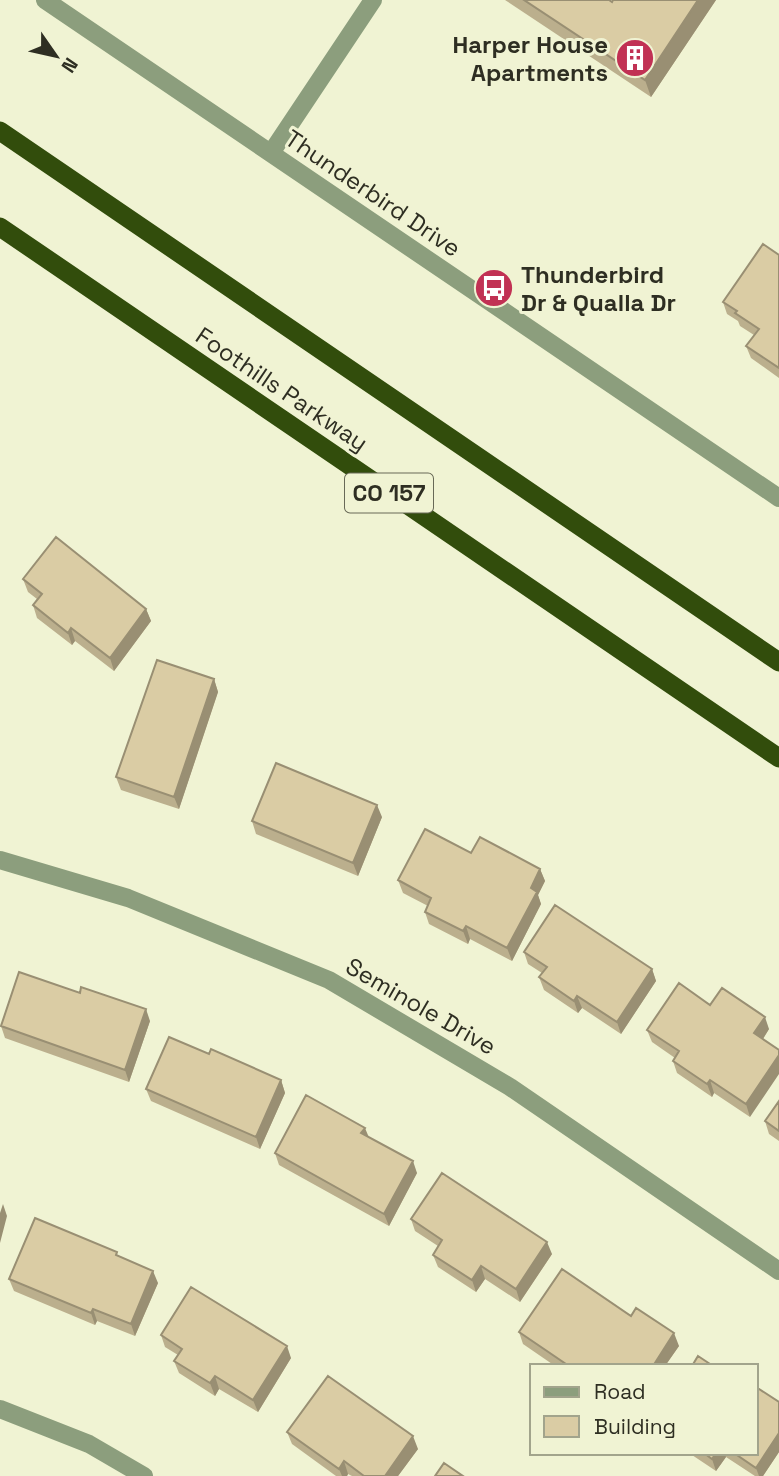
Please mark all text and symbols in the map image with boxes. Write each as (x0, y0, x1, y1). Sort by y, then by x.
north arrow (21, 21, 91, 91)
place label: Harper House Apartments (452, 29, 608, 88)
building icon: Harper House Apartments (614, 37, 656, 79)
text: N (56, 53, 84, 77)
street label: Thunderbird Drive (279, 123, 467, 263)
place label: Thunderbird Dr & Qualla Dr (521, 259, 676, 318)
bus stop icon: Thunderbird Dr & Qualla Dr (473, 267, 515, 309)
street label: Foothills Parkway (190, 320, 374, 458)
road number: CO 157 (345, 474, 433, 512)
street label: Seminole Drive (340, 950, 502, 1062)
legend (530, 1364, 758, 1455)
text: Road (594, 1378, 646, 1405)
text: Building (594, 1413, 676, 1440)

